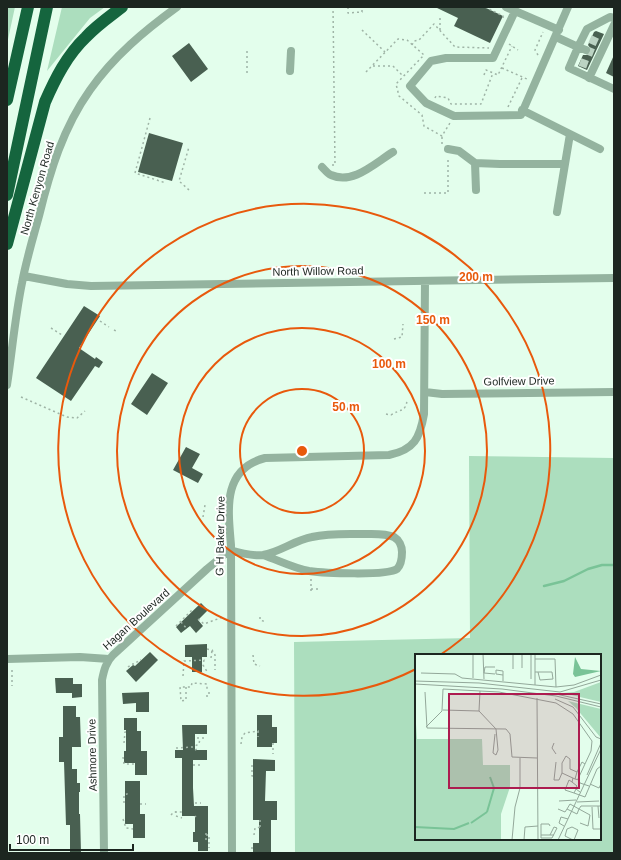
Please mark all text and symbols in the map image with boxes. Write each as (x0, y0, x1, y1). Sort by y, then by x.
street label: North Kenyon Road (18, 140, 56, 236)
street label: North Willow Road (272, 264, 364, 278)
text: 200 m (459, 270, 493, 284)
text: 150 m (416, 313, 450, 327)
text: 100 m (372, 357, 406, 371)
street label: Golfview Drive (483, 374, 555, 388)
text: 50 m (332, 400, 360, 414)
centre of rings (295, 444, 309, 458)
street label: G H Baker Drive (213, 496, 227, 576)
street label: Hagan Boulevard (100, 586, 172, 652)
inset map (415, 654, 601, 840)
street label: Ashmore Drive (85, 719, 99, 791)
scale bar (10, 826, 133, 852)
text: 100 m (16, 833, 49, 847)

